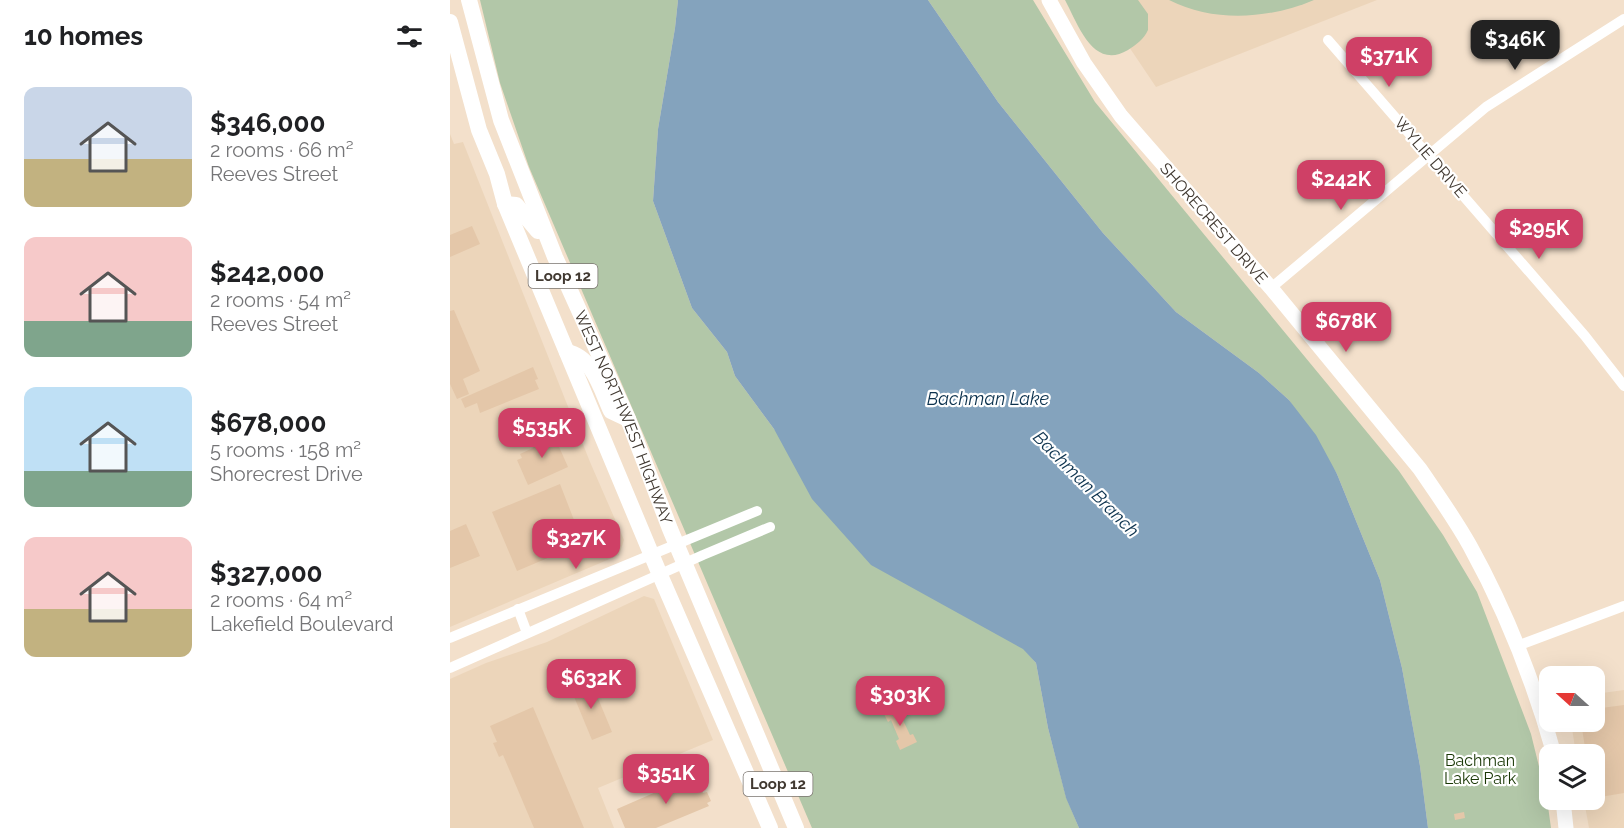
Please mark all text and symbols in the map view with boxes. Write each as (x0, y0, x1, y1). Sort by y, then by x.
icon: filters (393, 20, 426, 53)
pin: $346K (1473, 20, 1557, 71)
text: 10 homes (24, 21, 143, 51)
text: $346K (1485, 27, 1545, 51)
pin: $371K (1347, 37, 1431, 88)
text: $371K (1360, 44, 1418, 68)
text: $346,000 (210, 108, 325, 138)
icon: home (72, 111, 144, 183)
street label: WYLIE DRIVE (1390, 113, 1471, 202)
text: 2 rooms · 66 m² (210, 138, 353, 162)
street label: SHORECREST DRIVE (1156, 159, 1272, 288)
pin: $242K (1299, 160, 1383, 211)
text: Reeves Street (210, 162, 338, 186)
text: $242K (1311, 167, 1371, 191)
pin: $295K (1497, 209, 1581, 260)
text: $295K (1509, 216, 1569, 240)
text: $242,000 (210, 258, 325, 288)
icon: home (72, 261, 144, 333)
road number: Loop 12 (528, 264, 598, 288)
text: 2 rooms · 54 m² (210, 288, 351, 312)
pin: $678K (1304, 302, 1388, 353)
street label: WEST NORTHWEST HIGHWAY (570, 308, 677, 528)
text: $678K (1315, 309, 1377, 333)
text: Reeves Street (210, 312, 338, 336)
water label: Bachman Lake (927, 388, 1050, 409)
text: $678,000 (210, 408, 326, 438)
pin: $535K (500, 408, 584, 459)
icon: home (72, 411, 144, 483)
text: $535K (512, 415, 572, 439)
water label: Bachman Branch (1029, 426, 1144, 541)
text: 5 rooms · 158 m² (210, 438, 361, 462)
text: Shorecrest Drive (210, 462, 363, 486)
pin: $327K (534, 519, 618, 570)
text: $327K (546, 526, 606, 550)
text: $327,000 (210, 558, 323, 588)
icon: home (72, 561, 144, 633)
text: 2 rooms · 64 m² (210, 588, 352, 612)
text: Lakefield Boulevard (210, 612, 394, 636)
pin: $632K (549, 659, 633, 710)
text: $632K (561, 666, 621, 690)
north arrow (1539, 666, 1605, 732)
map controls (1539, 666, 1605, 810)
pin: $303K (858, 676, 942, 727)
text: $303K (870, 683, 930, 707)
button: layers (1539, 744, 1605, 810)
park label: Bachman Lake Park (1444, 751, 1517, 788)
pin: $351K (624, 754, 708, 805)
text: $351K (637, 761, 695, 785)
road number: Loop 12 (744, 772, 812, 796)

